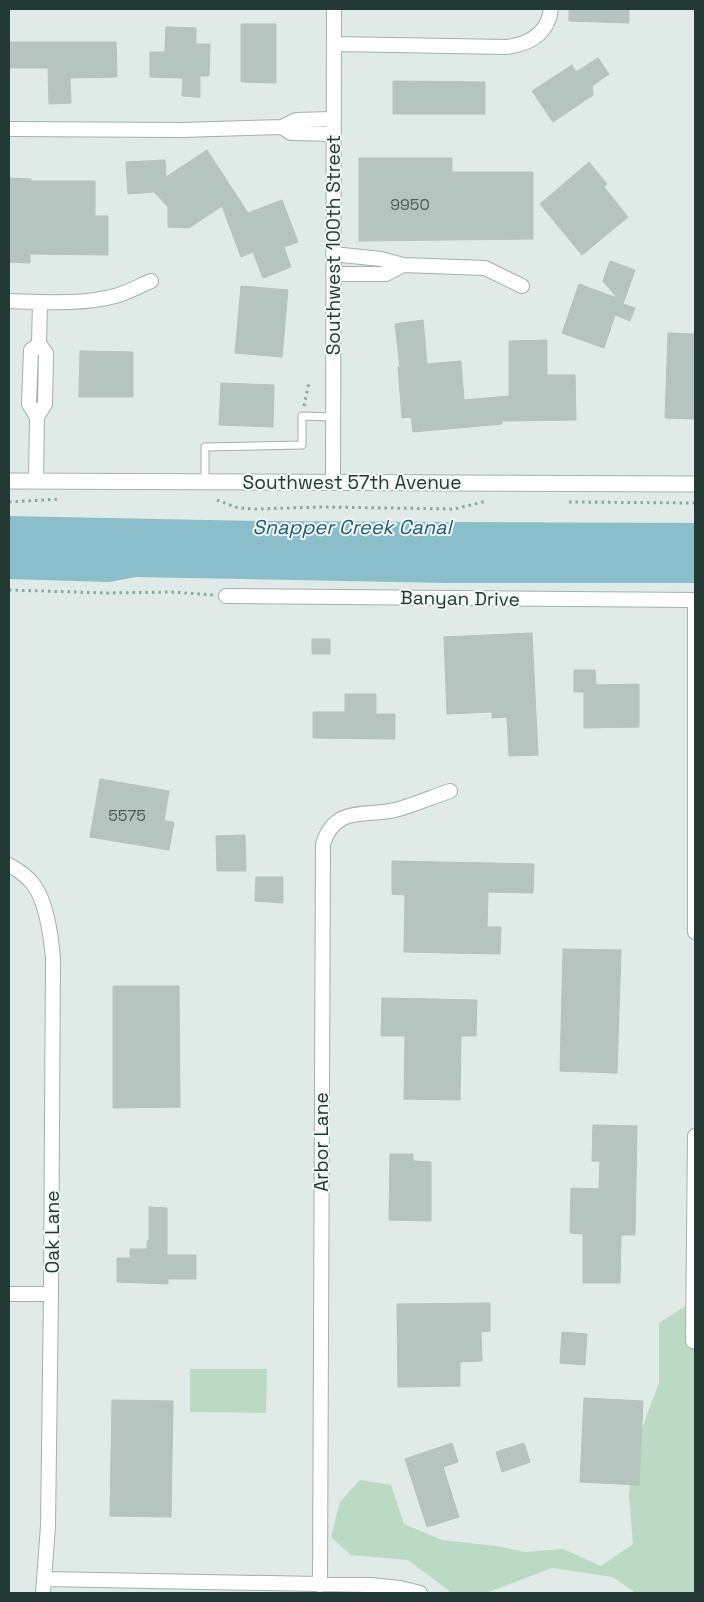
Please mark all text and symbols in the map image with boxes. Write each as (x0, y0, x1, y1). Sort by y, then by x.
street label: Southwest 100th Street (321, 135, 346, 355)
house number: 9950 (390, 194, 430, 215)
street label: Southwest 57th Avenue (243, 470, 462, 495)
water label: Snapper Creek Canal (253, 514, 454, 540)
street label: Banyan Drive (400, 585, 520, 612)
house number: 5575 (108, 805, 146, 826)
street label: Arbor Lane (309, 1092, 334, 1192)
street label: Oak Lane (40, 1191, 65, 1273)

